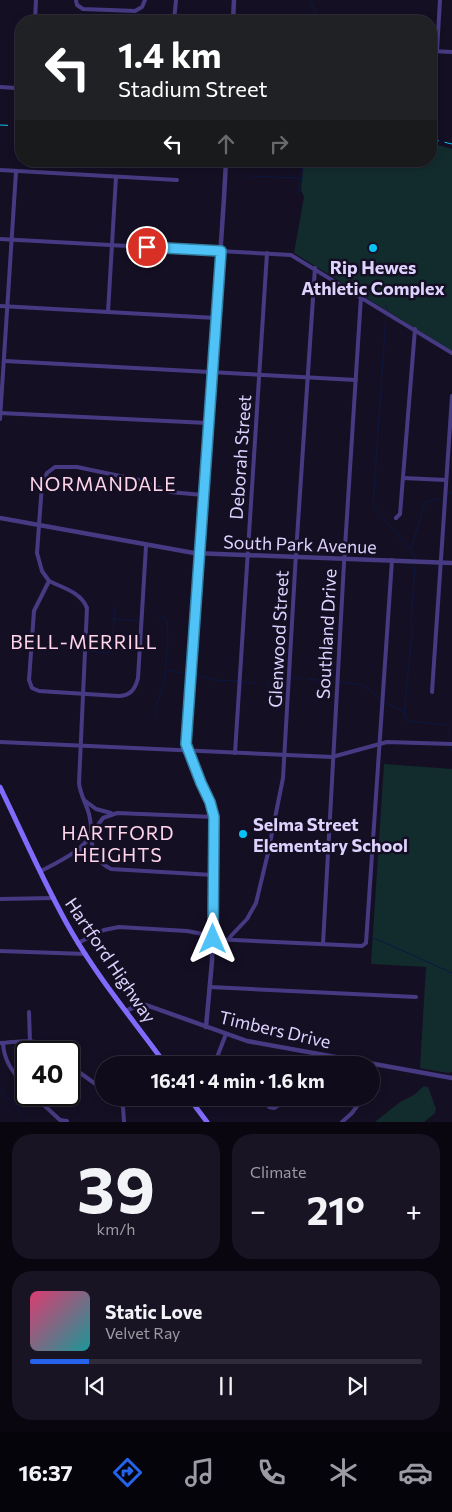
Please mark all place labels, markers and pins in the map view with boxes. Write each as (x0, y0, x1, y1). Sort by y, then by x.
pin (126, 226, 168, 268)
marker: Rip Hewes Athletic Complex (367, 242, 379, 254)
place label: Rip Hewes Athletic Complex (301, 256, 445, 299)
place label: Selma Street Elementary School (253, 813, 408, 856)
marker: Selma Street Elementary School (237, 828, 249, 840)

